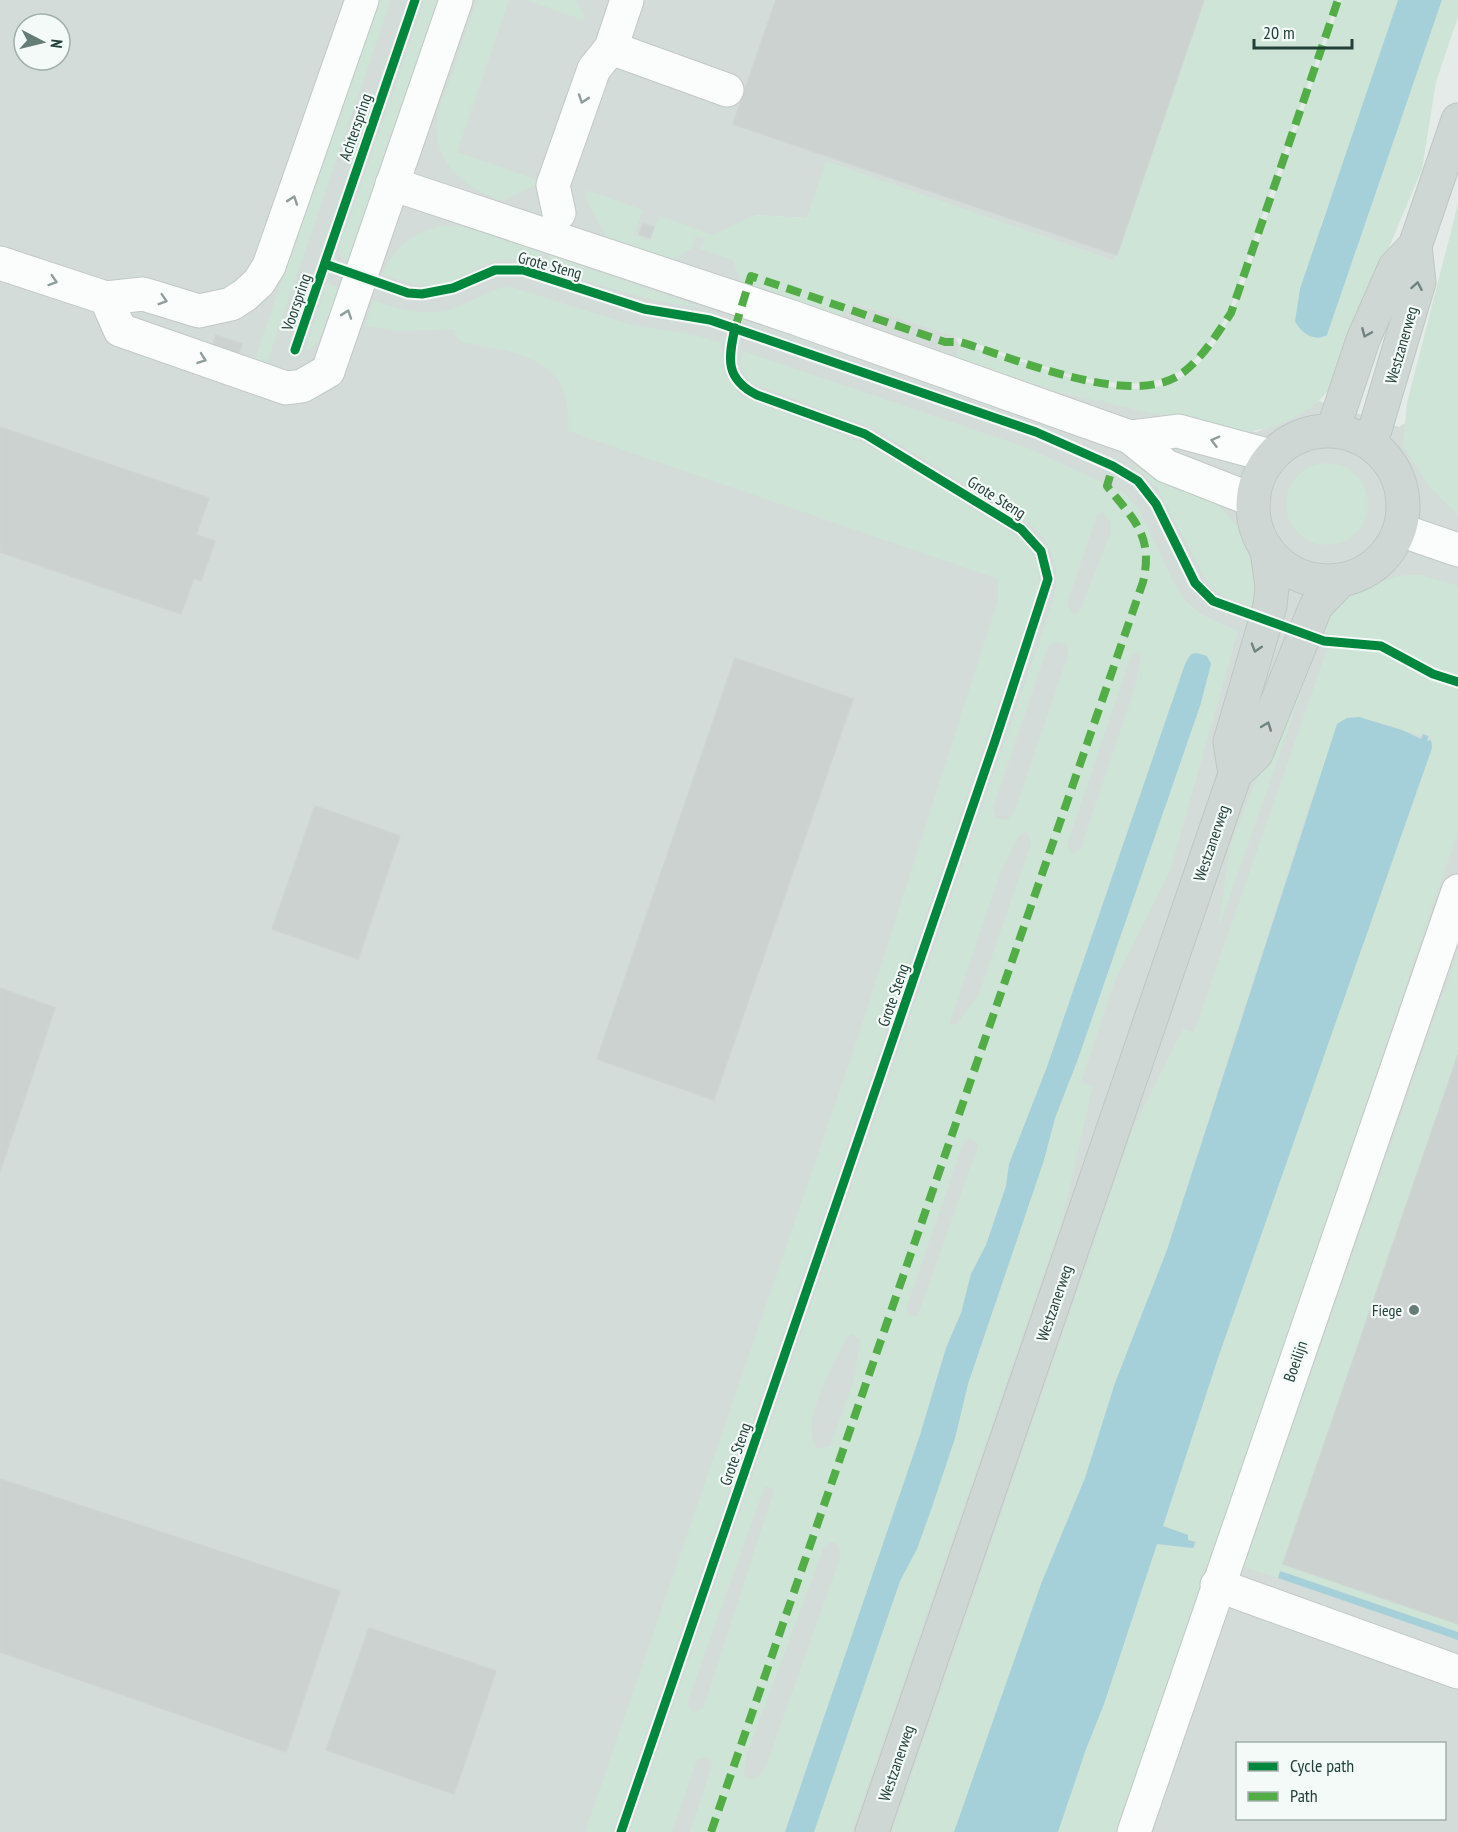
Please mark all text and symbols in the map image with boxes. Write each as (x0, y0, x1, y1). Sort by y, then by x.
north arrow (12, 12, 72, 72)
scale bar (1254, 12, 1352, 50)
text: 20 m (1263, 21, 1295, 44)
text: N (46, 38, 67, 49)
street label: Achterspring (334, 91, 376, 163)
one-way arrow (578, 93, 591, 104)
one-way arrow (285, 195, 298, 206)
street label: Grote Steng (516, 247, 584, 283)
street label: Voorspring (277, 271, 315, 334)
one-way arrow (47, 274, 58, 286)
one-way arrow (1410, 282, 1422, 291)
one-way arrow (157, 293, 168, 305)
street label: Westzanerweg (1380, 304, 1422, 386)
one-way arrow (340, 309, 352, 320)
one-way arrow (1361, 326, 1373, 337)
one-way arrow (196, 351, 207, 364)
one-way arrow (1210, 436, 1221, 448)
street label: Grote Steng (964, 471, 1030, 523)
one-way arrow (1251, 642, 1264, 653)
one-way arrow (1260, 722, 1272, 733)
street label: Westzanerweg (1189, 802, 1233, 884)
street label: Grote Steng (873, 961, 913, 1029)
street label: Westzanerweg (1032, 1262, 1076, 1344)
place label: Fiege (1372, 1300, 1402, 1320)
marker: Fiege (1407, 1303, 1421, 1317)
street label: Boeilijn (1279, 1338, 1311, 1384)
street label: Grote Steng (715, 1420, 755, 1488)
street label: Westzanerweg (874, 1722, 918, 1804)
legend (1236, 1742, 1446, 1820)
text: Cycle path (1290, 1754, 1354, 1777)
text: Path (1290, 1784, 1318, 1807)

